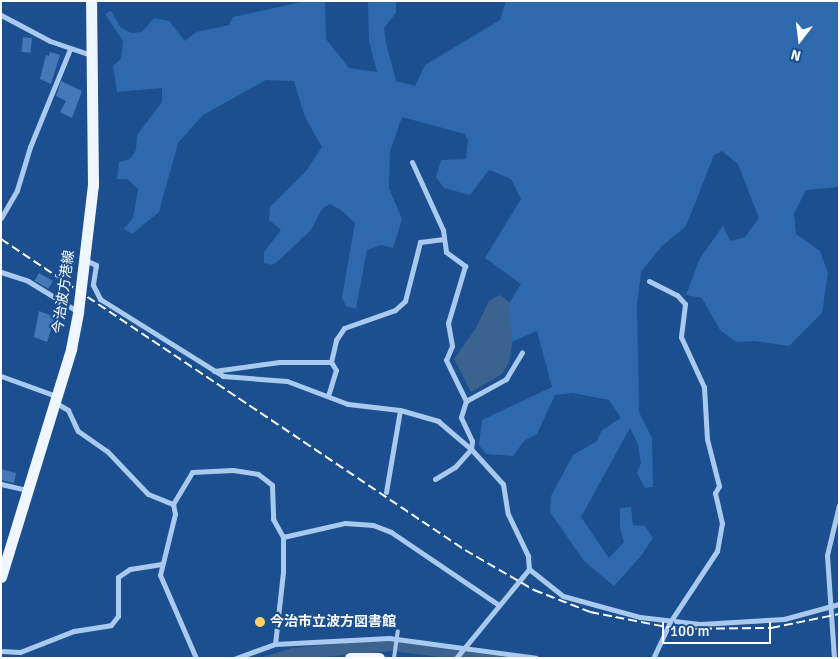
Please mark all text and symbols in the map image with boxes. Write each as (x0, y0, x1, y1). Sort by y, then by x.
north arrow (775, 15, 825, 65)
text: N (789, 45, 803, 64)
street label: 今治波方港線 (50, 249, 78, 335)
scale bar (665, 612, 774, 644)
place label: 今治市立波方図書館 (270, 614, 396, 630)
marker: 今治市立波方図書館 (254, 616, 266, 628)
text: 100 m (670, 622, 710, 640)

